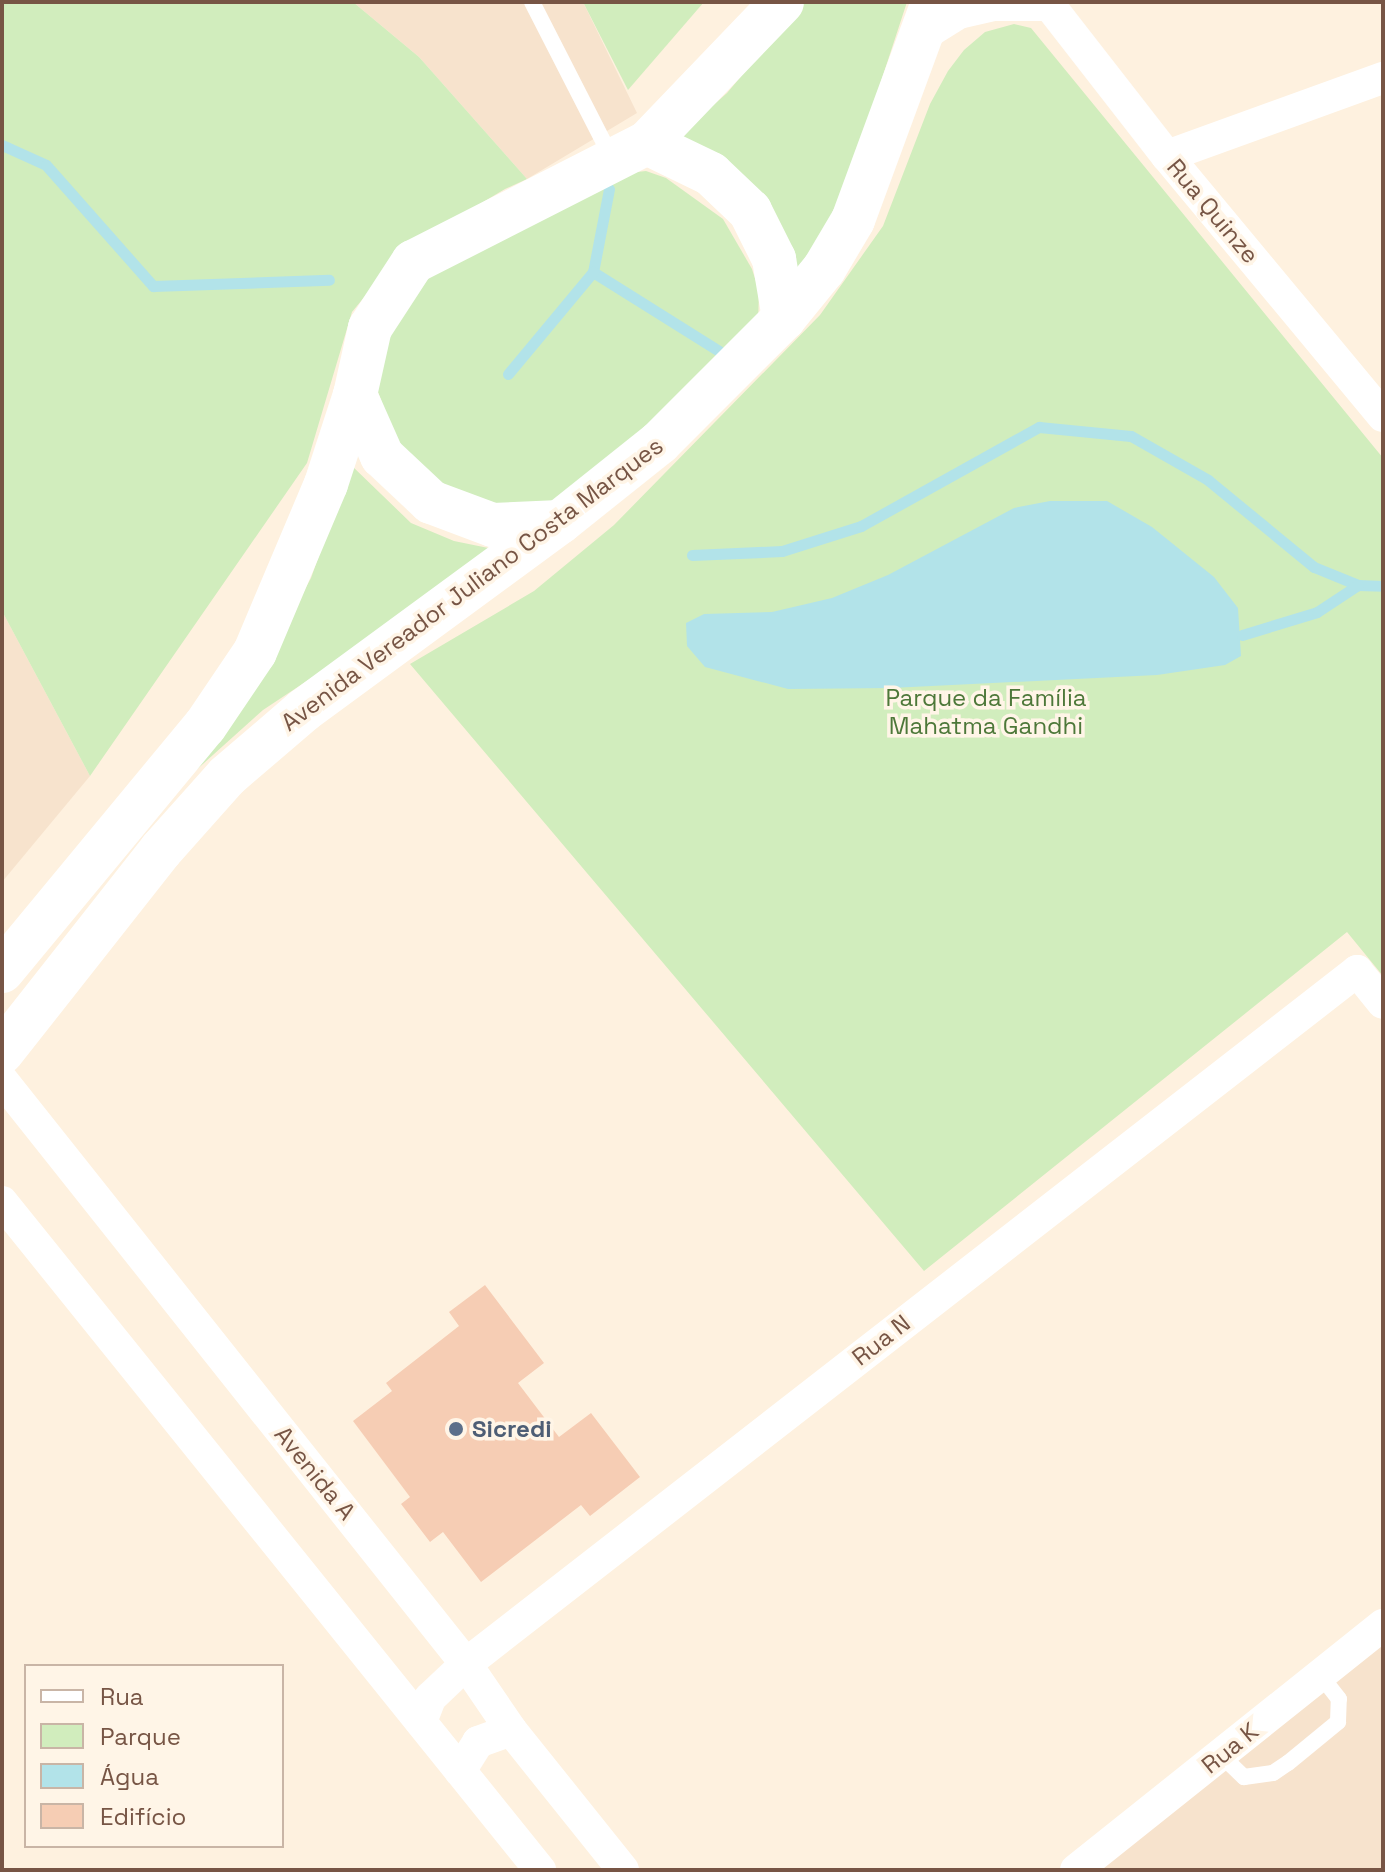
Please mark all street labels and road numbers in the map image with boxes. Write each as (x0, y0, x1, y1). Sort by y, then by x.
street label: Rua Quinze (1161, 153, 1265, 269)
street label: Avenida Vereador Juliano Costa Marques (275, 431, 669, 737)
street label: Rua N (846, 1308, 916, 1372)
street label: Avenida A (268, 1420, 362, 1526)
street label: Rua K (1196, 1717, 1264, 1779)

